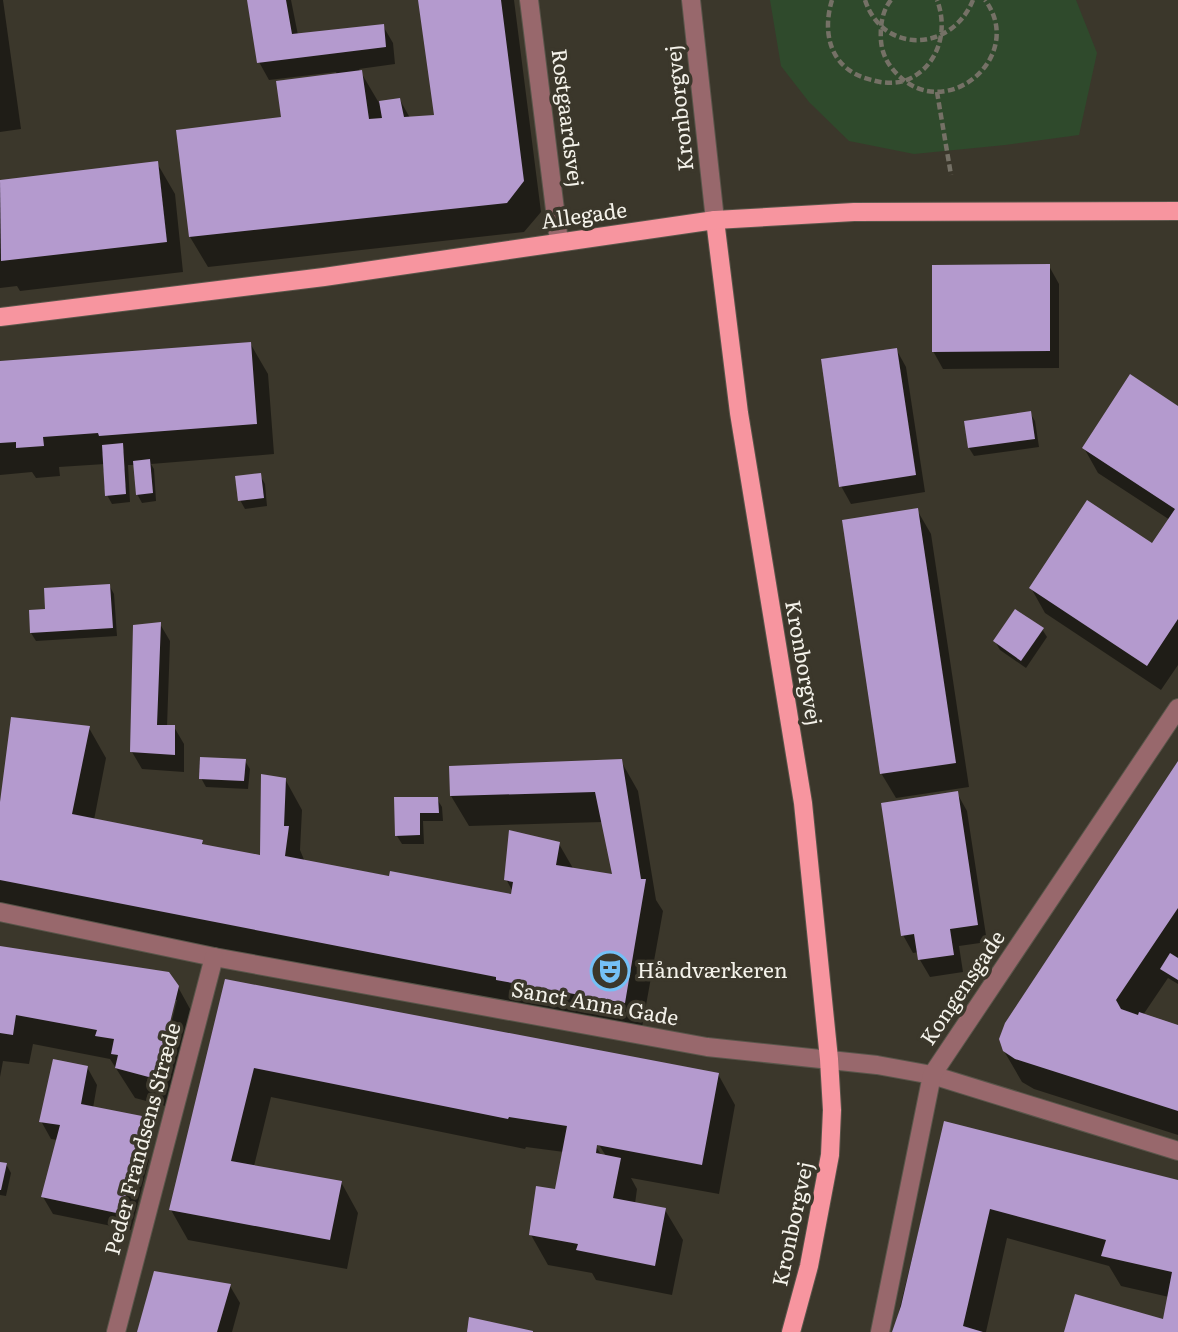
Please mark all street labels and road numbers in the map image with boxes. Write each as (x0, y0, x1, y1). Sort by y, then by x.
street label: Kronborgvej (655, 44, 700, 173)
street label: Rostgaardsvej (546, 47, 593, 189)
street label: Allegade (539, 192, 629, 235)
street label: Kronborgvej (779, 597, 832, 728)
street label: Kongensgade (911, 923, 1011, 1050)
street label: Sanct Anna Gade (510, 972, 681, 1031)
street label: Peder Frandsens Stræde (95, 1019, 187, 1258)
street label: Kronborgvej (762, 1158, 819, 1289)

